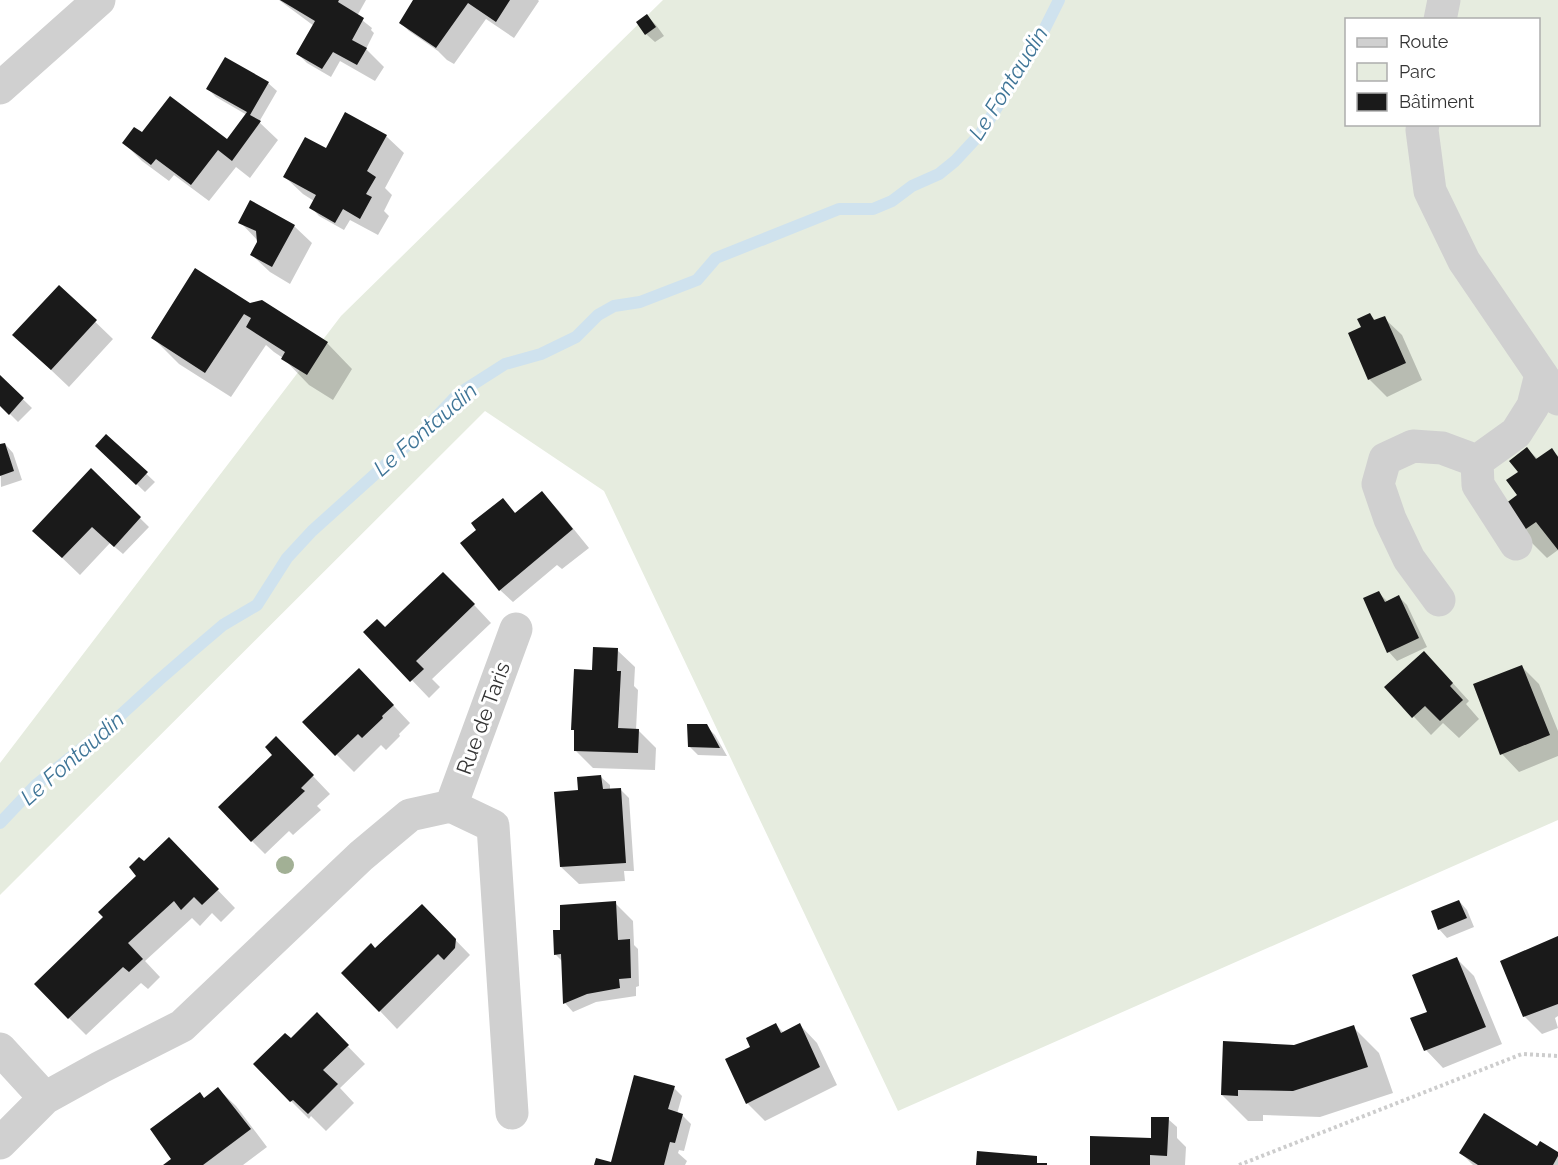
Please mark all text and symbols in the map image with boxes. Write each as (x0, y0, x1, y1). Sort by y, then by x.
legend (1345, 18, 1540, 126)
water label: Le Fontaudin (963, 22, 1053, 144)
text: Route (1399, 31, 1449, 52)
text: Parc (1399, 61, 1436, 82)
text: Bâtiment (1399, 91, 1474, 112)
water label: Le Fontaudin (368, 377, 482, 481)
street label: Rue de Taris (451, 658, 515, 778)
water label: Le Fontaudin (15, 706, 129, 810)

